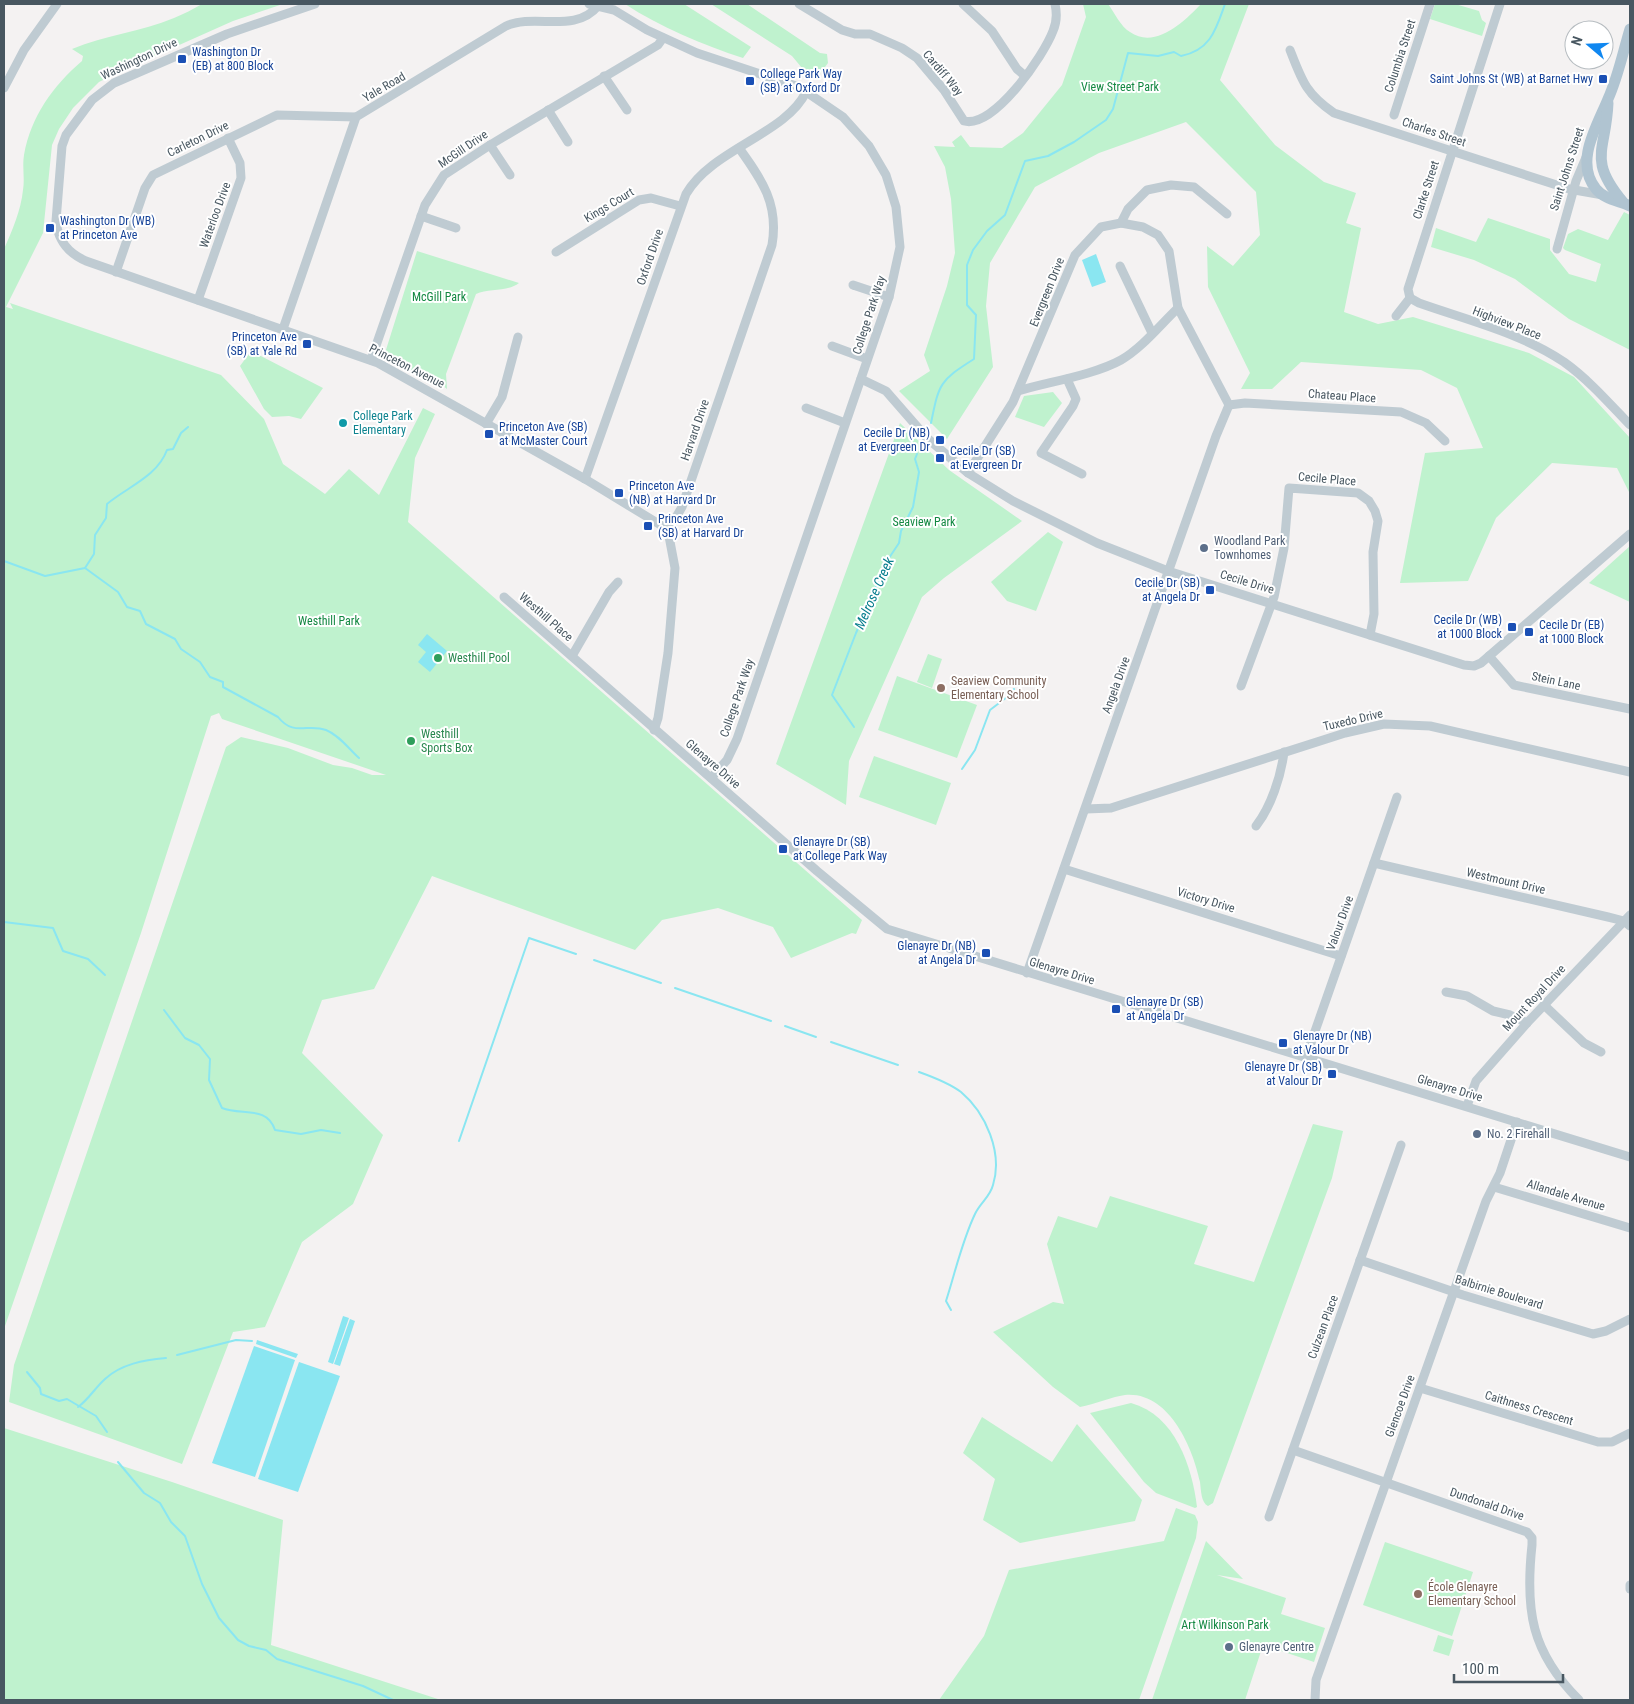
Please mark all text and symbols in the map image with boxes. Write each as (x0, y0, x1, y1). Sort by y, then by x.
street label: Columbia Street (1382, 17, 1418, 94)
north arrow (1564, 20, 1614, 70)
text: N (1568, 34, 1586, 47)
street label: Washington Drive (99, 35, 180, 83)
place label: Washington Dr (EB) at 800 Block (192, 45, 274, 73)
street label: Cardiff Way (920, 48, 966, 98)
marker: Washington Dr (EB) at 800 Block (176, 53, 188, 65)
place label: College Park Way (SB) at Oxford Dr (760, 67, 842, 95)
street label: Yale Road (360, 69, 408, 105)
place label: Saint Johns St (WB) at Barnet Hwy (1430, 72, 1593, 86)
marker: Saint Johns St (WB) at Barnet Hwy (1597, 73, 1609, 85)
marker: College Park Way (SB) at Oxford Dr (744, 75, 756, 87)
park label: View Street Park (1081, 80, 1160, 94)
street label: Charles Street (1400, 115, 1468, 150)
street label: Carleton Drive (165, 118, 231, 160)
street label: Saint Johns Street (1547, 125, 1587, 212)
street label: McGill Drive (436, 127, 491, 171)
street label: Clarke Street (1410, 159, 1442, 221)
street label: Waterloo Drive (197, 180, 234, 250)
street label: Kings Court (582, 185, 637, 225)
place label: Washington Dr (WB) at Princeton Ave (60, 214, 155, 242)
marker: Washington Dr (WB) at Princeton Ave (44, 222, 56, 234)
street label: Oxford Drive (634, 227, 666, 287)
street label: Evergreen Drive (1027, 255, 1067, 329)
street label: College Park Way (850, 274, 888, 356)
park label: McGill Park (412, 290, 467, 304)
street label: Highview Place (1471, 304, 1544, 343)
place label: Princeton Ave (SB) at Yale Rd (227, 330, 297, 358)
marker: Princeton Ave (SB) at Yale Rd (301, 338, 313, 350)
street label: Princeton Avenue (367, 341, 447, 391)
street label: Chateau Place (1308, 387, 1377, 405)
street label: Harvard Drive (678, 397, 712, 463)
place label: College Park Elementary (353, 409, 413, 437)
marker: College Park Elementary (337, 417, 349, 429)
place label: Princeton Ave (SB) at McMaster Court (499, 420, 588, 448)
place label: Cecile Dr (NB) at Evergreen Dr (858, 426, 930, 454)
marker: Princeton Ave (SB) at McMaster Court (483, 428, 495, 440)
marker: Cecile Dr (NB) at Evergreen Dr (934, 434, 946, 446)
place label: Cecile Dr (SB) at Evergreen Dr (950, 444, 1022, 472)
marker: Cecile Dr (SB) at Evergreen Dr (934, 452, 946, 464)
street label: Cecile Place (1297, 469, 1357, 489)
place label: Princeton Ave (NB) at Harvard Dr (629, 479, 716, 507)
marker: Princeton Ave (NB) at Harvard Dr (613, 487, 625, 499)
place label: Princeton Ave (SB) at Harvard Dr (658, 512, 744, 540)
park label: Seaview Park (893, 515, 956, 529)
marker: Princeton Ave (SB) at Harvard Dr (642, 520, 654, 532)
place label: Woodland Park Townhomes (1214, 534, 1286, 562)
marker: Woodland Park Townhomes (1198, 542, 1210, 554)
water label: Melrose Creek (851, 554, 897, 631)
street label: Cecile Drive (1218, 567, 1276, 597)
place label: Cecile Dr (SB) at Angela Dr (1135, 576, 1200, 604)
marker: Cecile Dr (SB) at Angela Dr (1204, 584, 1216, 596)
street label: Westhill Place (516, 590, 576, 644)
place label: Cecile Dr (WB) at 1000 Block (1433, 613, 1503, 641)
park label: Westhill Park (298, 614, 360, 628)
place label: Cecile Dr (EB) at 1000 Block (1539, 618, 1604, 646)
marker: Cecile Dr (WB) at 1000 Block (1506, 621, 1518, 633)
marker: Cecile Dr (EB) at 1000 Block (1523, 626, 1535, 638)
place label: Westhill Pool (448, 651, 510, 665)
marker: Westhill Pool (432, 652, 444, 664)
street label: Angela Drive (1099, 654, 1133, 715)
street label: College Park Way (717, 657, 757, 739)
street label: Stein Lane (1530, 669, 1582, 693)
place label: Seaview Community Elementary School (951, 674, 1046, 702)
marker: Seaview Community Elementary School (935, 682, 947, 694)
street label: Tuxedo Drive (1322, 706, 1385, 734)
place label: Westhill Sports Box (421, 727, 473, 755)
marker: Westhill Sports Box (405, 735, 417, 747)
street label: Glenayre Drive (683, 736, 743, 792)
place label: Glenayre Dr (SB) at College Park Way (793, 835, 887, 863)
marker: Glenayre Dr (SB) at College Park Way (777, 843, 789, 855)
street label: Westmount Drive (1465, 865, 1547, 897)
street label: Victory Drive (1175, 885, 1237, 916)
street label: Valour Drive (1324, 893, 1356, 952)
place label: Glenayre Dr (NB) at Angela Dr (897, 939, 976, 967)
marker: Glenayre Dr (NB) at Angela Dr (980, 947, 992, 959)
street label: Glenayre Drive (1028, 954, 1097, 988)
street label: Mount Royal Drive (1500, 962, 1569, 1034)
place label: Glenayre Dr (SB) at Angela Dr (1126, 995, 1204, 1023)
marker: Glenayre Dr (SB) at Angela Dr (1110, 1003, 1122, 1015)
place label: Glenayre Dr (NB) at Valour Dr (1293, 1029, 1372, 1057)
marker: Glenayre Dr (NB) at Valour Dr (1277, 1037, 1289, 1049)
place label: Glenayre Dr (SB) at Valour Dr (1245, 1060, 1322, 1088)
marker: Glenayre Dr (SB) at Valour Dr (1326, 1068, 1338, 1080)
street label: Glenayre Drive (1416, 1071, 1485, 1105)
place label: No. 2 Firehall (1487, 1127, 1550, 1141)
marker: No. 2 Firehall (1471, 1128, 1483, 1140)
street label: Allandale Avenue (1525, 1176, 1607, 1214)
street label: Balbirnie Boulevard (1453, 1272, 1545, 1312)
street label: Culzean Place (1305, 1293, 1341, 1361)
street label: Glencoe Drive (1382, 1373, 1418, 1439)
street label: Caithness Crescent (1483, 1388, 1575, 1428)
street label: Dundonald Drive (1448, 1485, 1526, 1523)
place label: École Glenayre Elementary School (1428, 1579, 1516, 1608)
marker: École Glenayre Elementary School (1412, 1588, 1424, 1600)
park label: Art Wilkinson Park (1181, 1618, 1269, 1632)
place label: Glenayre Centre (1239, 1640, 1314, 1654)
marker: Glenayre Centre (1223, 1641, 1235, 1653)
scale bar (1454, 1652, 1563, 1684)
text: 100 m (1462, 1660, 1499, 1678)

